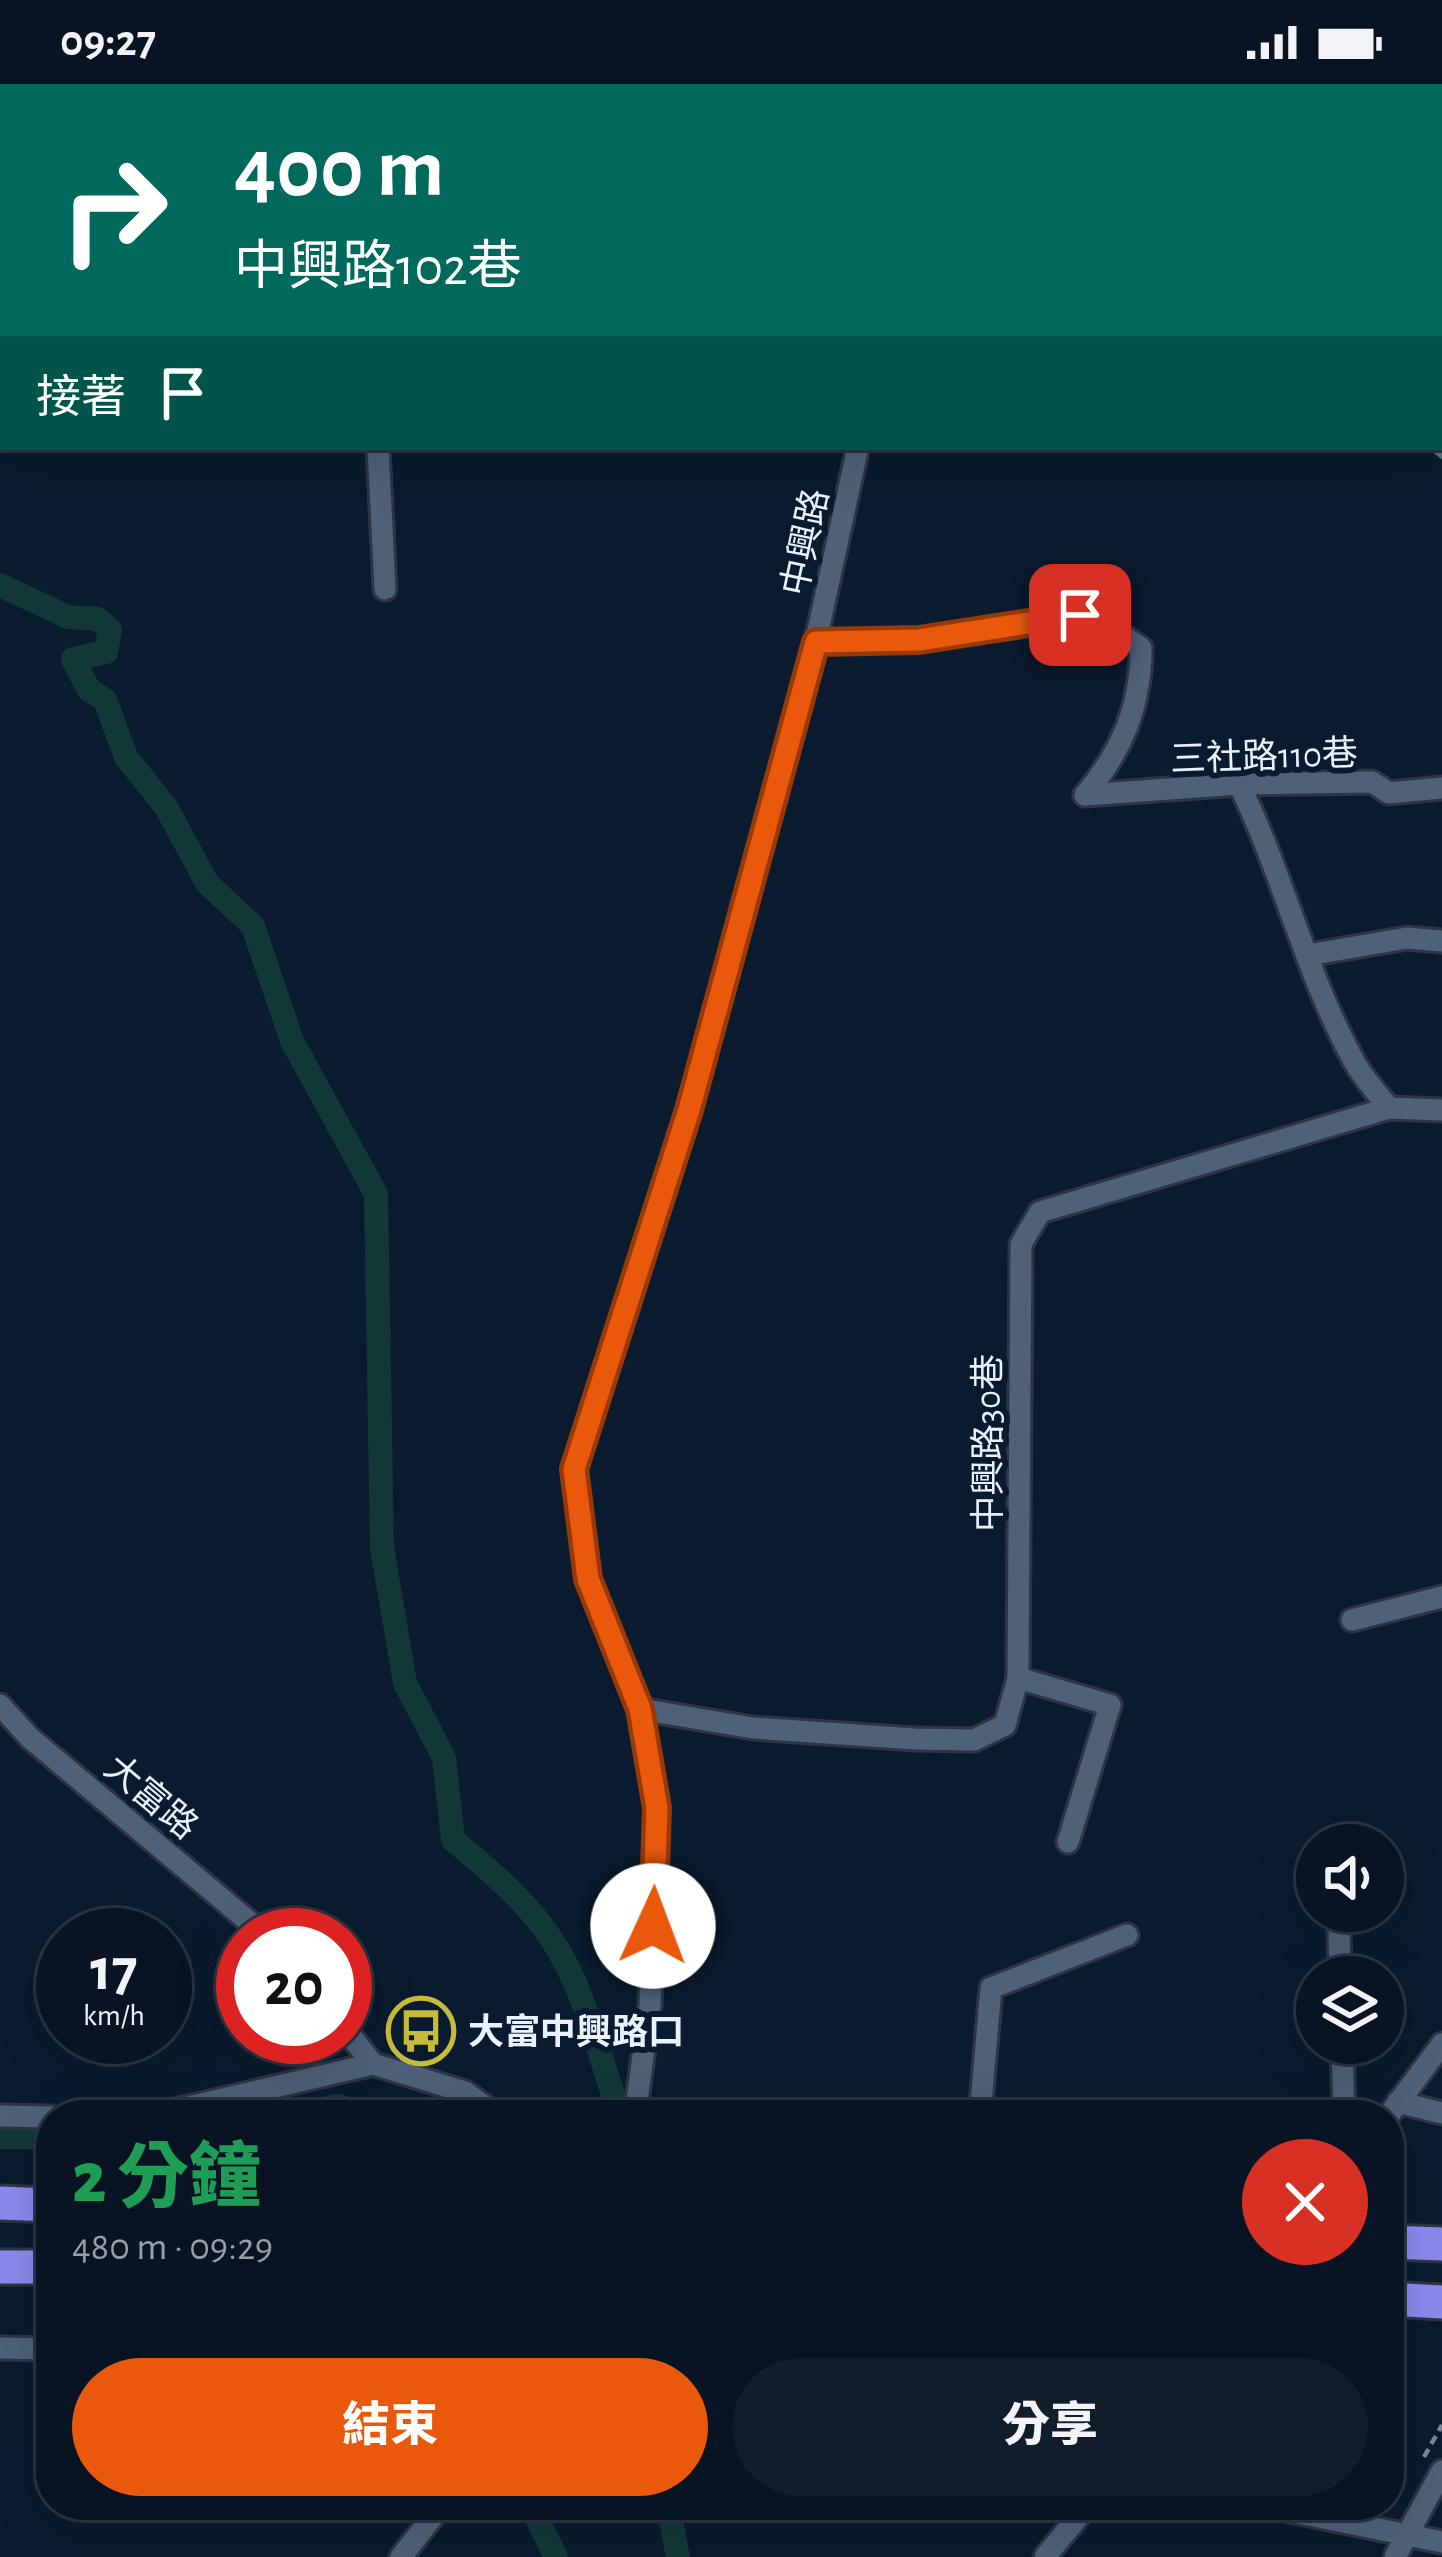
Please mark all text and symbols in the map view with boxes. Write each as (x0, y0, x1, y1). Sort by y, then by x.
text: 09:27 (60, 19, 156, 64)
text: 400 m (234, 128, 444, 212)
icon: right (36, 132, 192, 288)
text: 中興路102巷 (234, 241, 522, 295)
icon: arrive (150, 360, 216, 426)
text: 接著 (36, 376, 126, 421)
street label: 中興路 (775, 485, 835, 599)
pin (1029, 564, 1131, 666)
icon: arrive (1047, 582, 1113, 648)
street label: 三社路110巷 (1170, 734, 1359, 778)
street label: 中興路30巷 (969, 1354, 1007, 1532)
street label: 大富路 (98, 1747, 205, 1846)
map controls (1296, 1824, 1404, 2064)
button: sound (1296, 1824, 1404, 1932)
position arrow (590, 1863, 716, 1989)
speed limit sign: 20 (216, 1908, 372, 2064)
text: 17 (90, 1941, 138, 2001)
button: layers (1296, 1956, 1404, 2064)
bus stop icon: 大富中興路口 (386, 1996, 456, 2066)
text: km/h (83, 2001, 145, 2031)
place label: 大富中興路口 (468, 2012, 684, 2051)
button: close (1242, 2139, 1368, 2265)
text: 2 分鐘 (72, 2143, 261, 2215)
text: 480 m · 09:29 (72, 2228, 273, 2267)
button: 結束 (72, 2358, 708, 2496)
button: 分享 (732, 2358, 1368, 2496)

